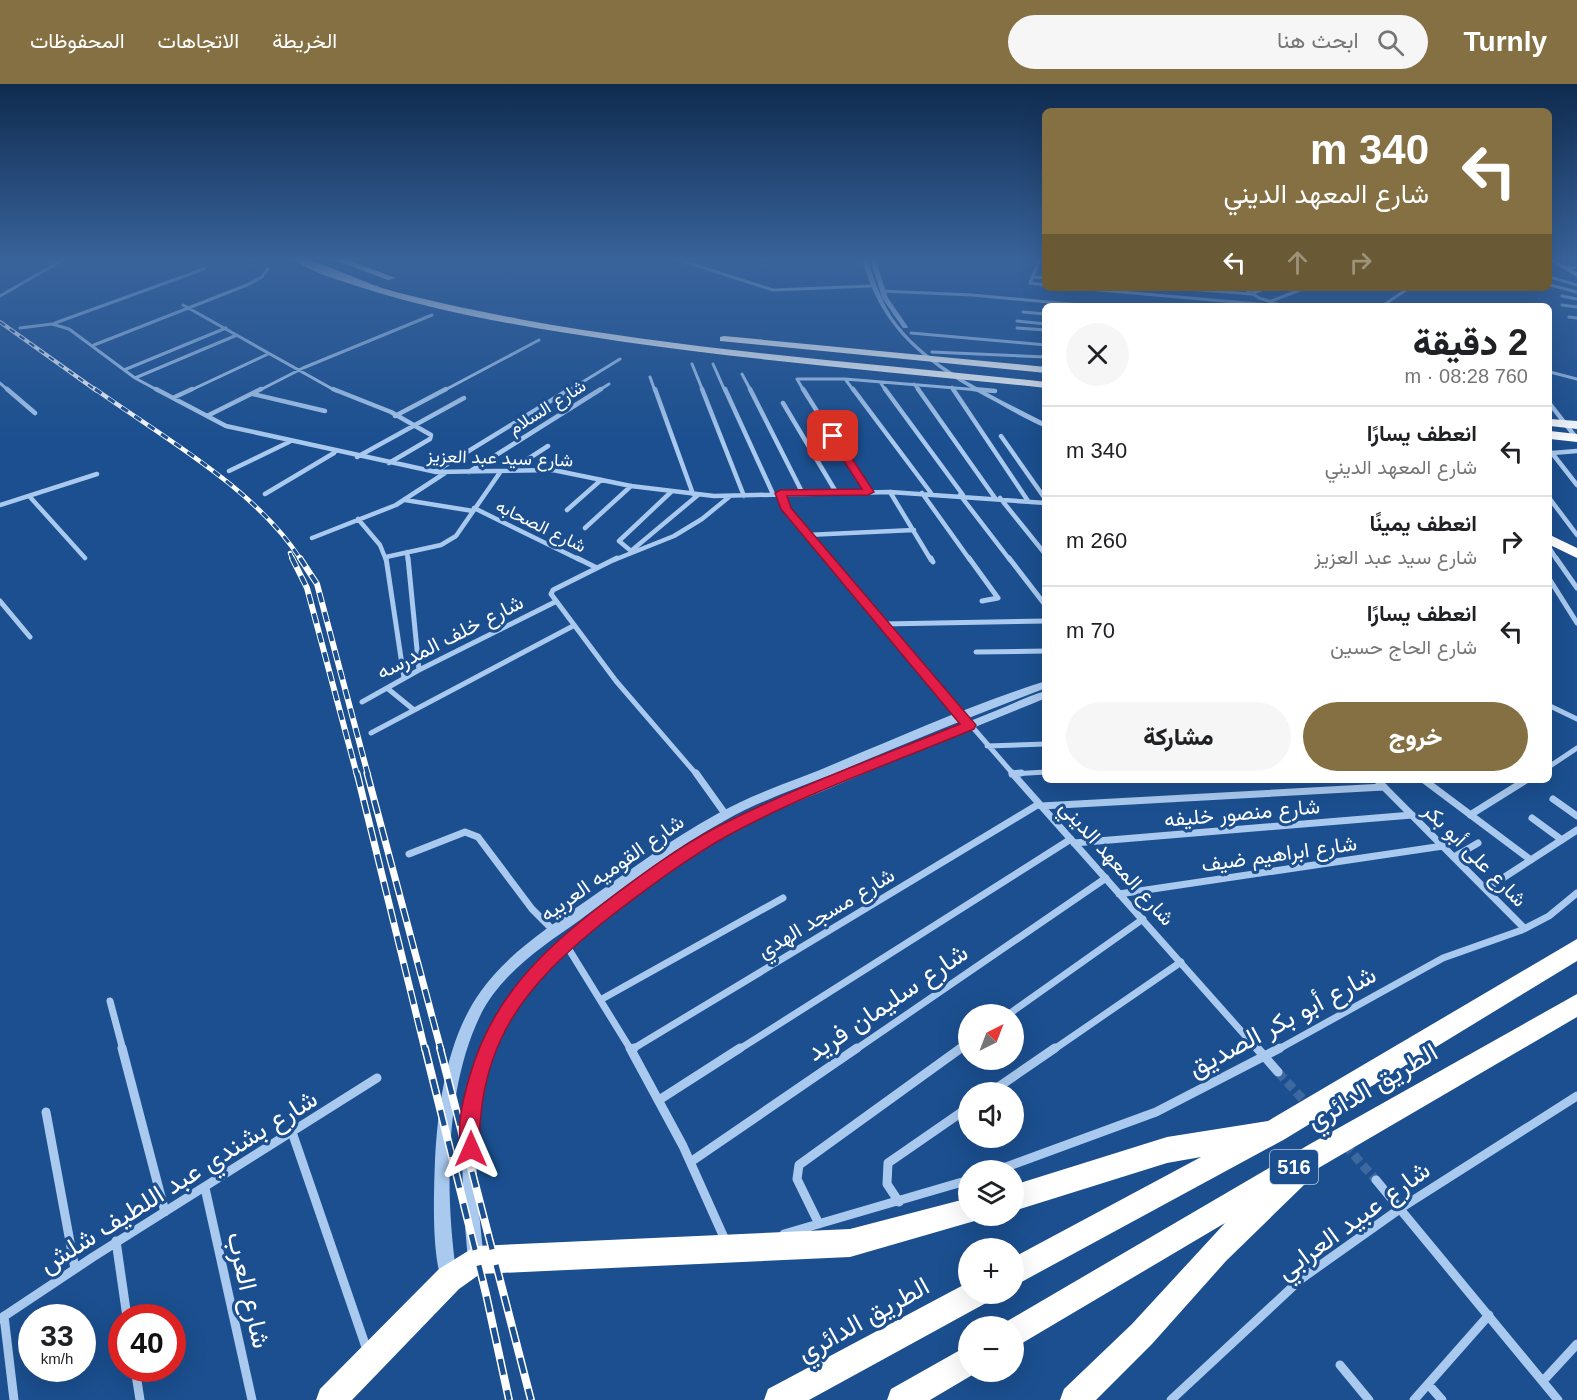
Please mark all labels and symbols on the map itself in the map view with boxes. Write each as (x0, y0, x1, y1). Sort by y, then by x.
street label: شارع السلام (505, 375, 590, 440)
pin (807, 410, 858, 461)
street label: شارع سيد عبد العزيز (425, 445, 574, 473)
street label: شارع الصحابه (492, 496, 589, 558)
street label: شارع خلف المدرسه (373, 590, 528, 686)
street label: شارع منصور خليفه (1163, 794, 1321, 834)
street label: شارع المعهد الديني (1051, 796, 1179, 934)
street label: شارع على أبو بكر (1416, 798, 1532, 913)
street label: شارع القوميه العربيه (536, 810, 689, 928)
street label: شارع ابراهيم ضيف (1200, 831, 1359, 879)
street label: شارع مسجد الهدي (753, 863, 901, 968)
street label: شارع سليمان فريد (801, 937, 975, 1070)
street label: شارع أبو بكر الصديق (1183, 959, 1382, 1086)
north arrow (958, 1004, 1024, 1070)
street label: الطريق الدائري (1301, 1036, 1446, 1141)
street label: شارع بشندي عبد اللطيف شلش (34, 1083, 326, 1284)
position arrow (439, 1117, 503, 1181)
road number: 516 (1270, 1150, 1318, 1184)
street label: شارع عبيد العرابي (1270, 1154, 1439, 1291)
street label: شارع العرب (218, 1229, 277, 1352)
street label: الطريق الدائري (792, 1270, 937, 1373)
speed limit sign: 40 (108, 1304, 186, 1382)

